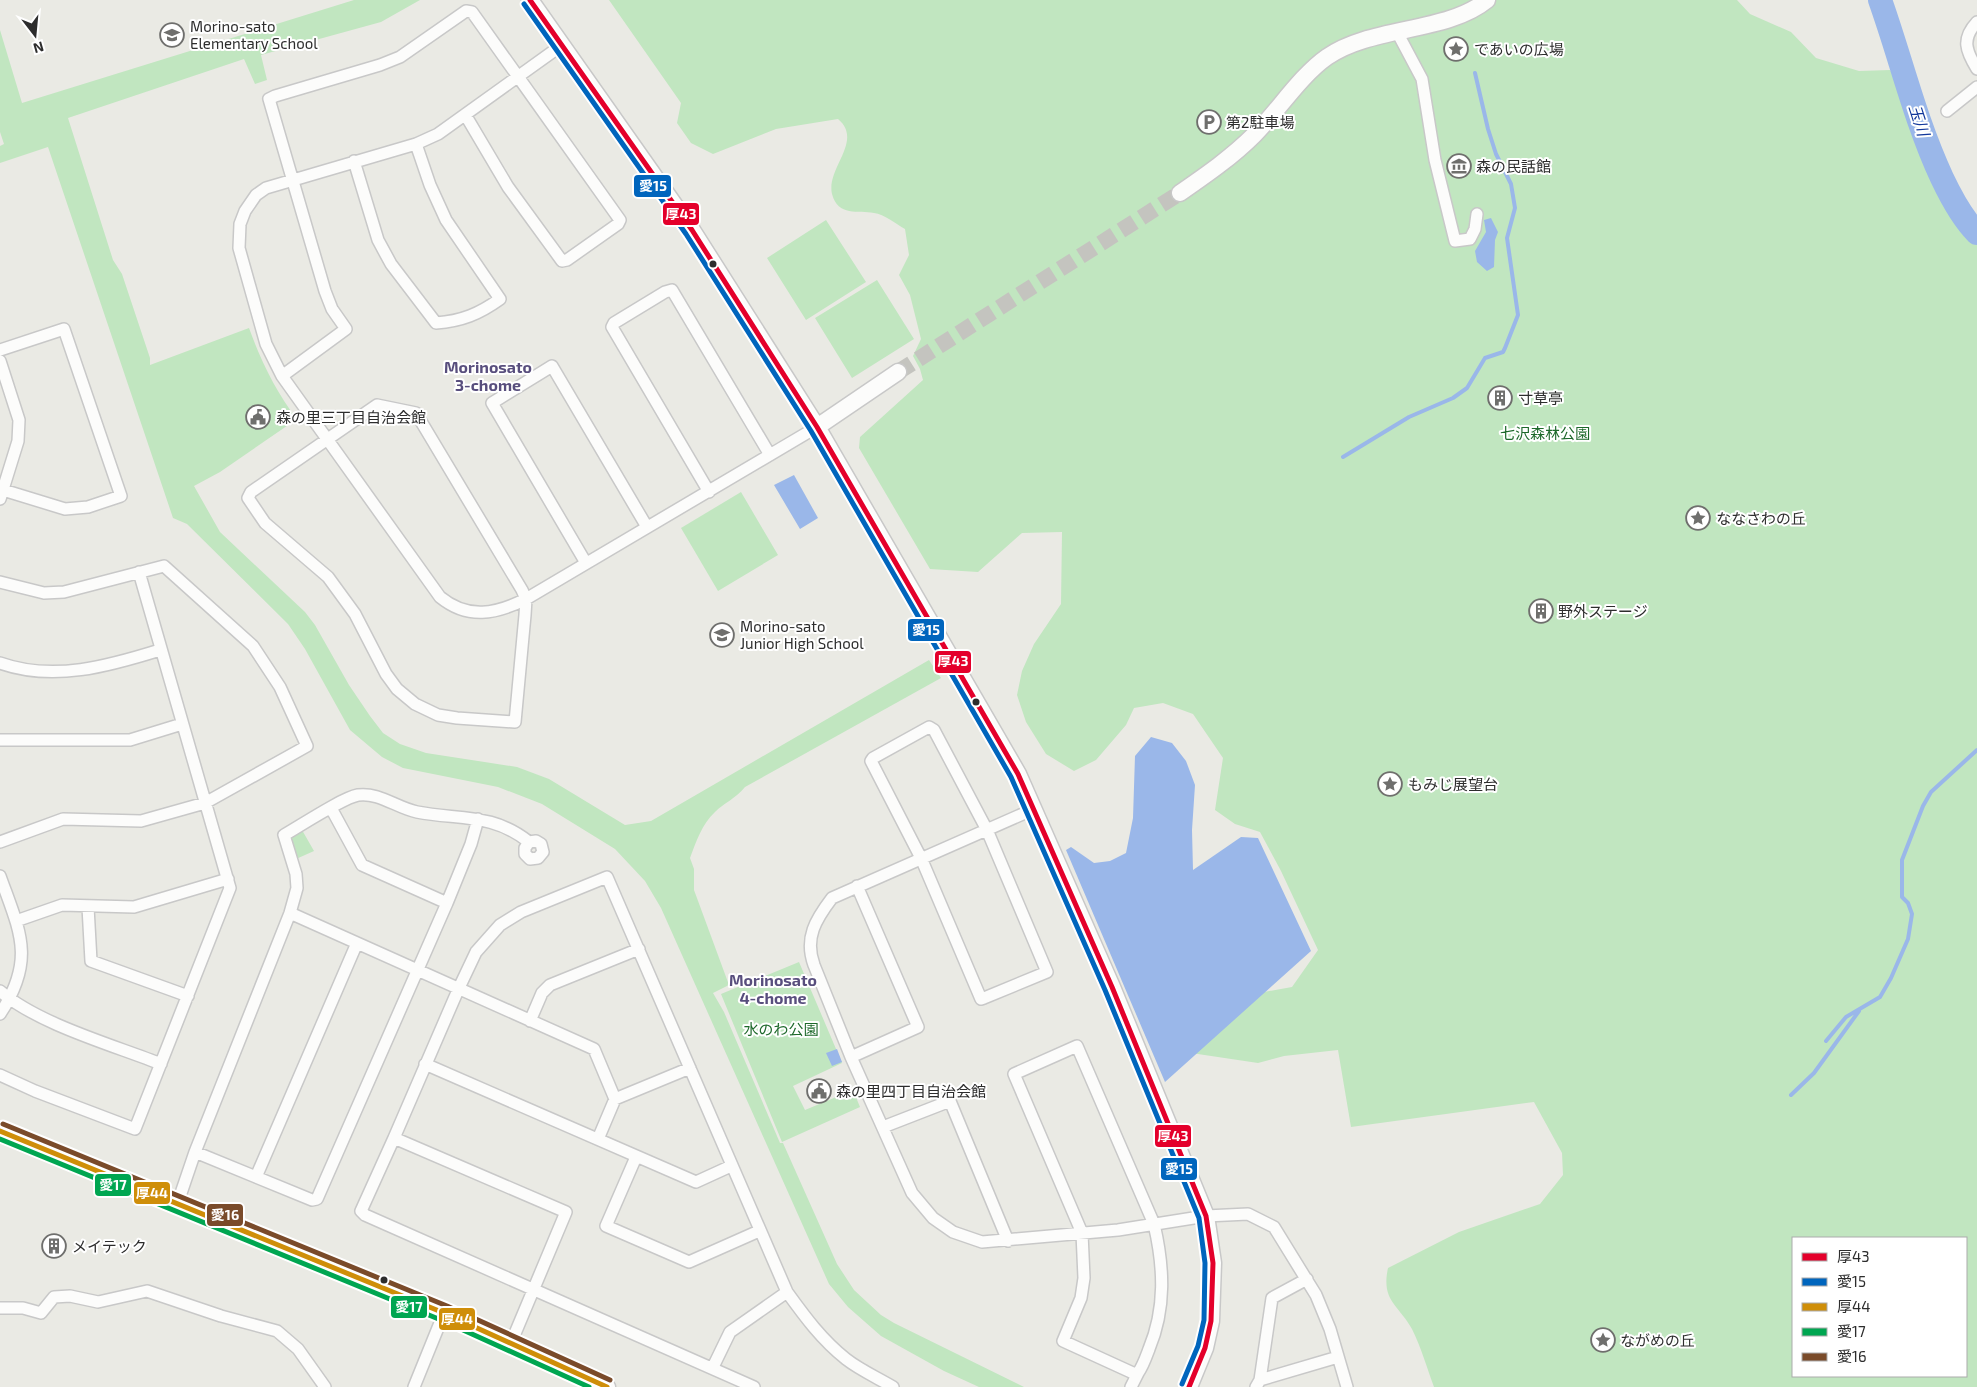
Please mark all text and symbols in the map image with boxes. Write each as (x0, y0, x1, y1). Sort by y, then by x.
north arrow (10, 10, 60, 60)
place label: Morino-sato Elementary School (190, 17, 318, 52)
school or university icon: Morino-sato Elementary School (159, 22, 185, 48)
place icon: であいの広場 (1443, 36, 1469, 62)
text: N (32, 38, 46, 58)
place label: であいの広場 (1474, 40, 1564, 58)
water label: 玉川 (1906, 102, 1935, 140)
parking icon: 第2駐車場 (1196, 109, 1222, 135)
place label: 第2駐車場 (1226, 113, 1294, 131)
museum icon: 森の民話館 (1446, 153, 1472, 179)
place label: 森の民話館 (1476, 157, 1551, 175)
line badge: 愛15 (633, 174, 672, 198)
text: 愛15 (639, 177, 667, 194)
line badge: 厚43 (662, 202, 700, 226)
text: 厚43 (666, 205, 696, 222)
unlabelled marker (708, 259, 718, 269)
district label: Morinosato 3-chome (444, 357, 532, 394)
building icon: 寸草亭 (1487, 385, 1513, 411)
place label: 寸草亭 (1518, 389, 1563, 407)
public building icon: 森の里三丁目自治会館 (245, 404, 271, 430)
place label: 森の里三丁目自治会館 (276, 408, 426, 426)
park label: 七沢森林公園 (1500, 424, 1590, 442)
place icon: ななさわの丘 (1685, 505, 1711, 531)
place label: ななさわの丘 (1716, 509, 1806, 527)
building icon: 野外ステージ (1528, 598, 1554, 624)
place label: 野外ステージ (1558, 602, 1648, 620)
place label: Morino-sato Junior High School (740, 617, 864, 652)
line badge: 愛15 (907, 618, 945, 642)
text: 愛15 (912, 621, 940, 638)
school or university icon: Morino-sato Junior High School (709, 622, 735, 648)
line badge: 厚43 (934, 650, 972, 674)
text: 厚43 (938, 652, 968, 669)
unlabelled marker (971, 697, 981, 707)
place icon: もみじ展望台 (1377, 771, 1403, 797)
place label: もみじ展望台 (1408, 775, 1498, 793)
district label: Morinosato 4-chome (729, 970, 817, 1007)
park label: 水のわ公園 (743, 1020, 819, 1038)
public building icon: 森の里四丁目自治会館 (806, 1078, 832, 1104)
place label: 森の里四丁目自治会館 (836, 1082, 986, 1100)
line badge: 厚43 (1154, 1124, 1192, 1148)
text: 厚43 (1158, 1127, 1188, 1144)
line badge: 愛15 (1160, 1157, 1198, 1181)
text: 愛15 (1165, 1160, 1193, 1177)
line badge: 愛17 (94, 1173, 132, 1197)
text: 愛17 (99, 1176, 127, 1193)
line badge: 厚44 (133, 1181, 171, 1205)
text: 厚44 (136, 1184, 168, 1201)
line badge: 愛16 (206, 1203, 244, 1227)
text: 愛16 (211, 1206, 239, 1223)
building icon: メイテック (41, 1233, 67, 1259)
place label: メイテック (72, 1237, 147, 1255)
legend (1792, 1237, 1967, 1377)
text: 厚43 (1837, 1247, 1870, 1265)
text: 愛15 (1837, 1272, 1866, 1290)
unlabelled marker (379, 1275, 389, 1285)
line badge: 愛17 (390, 1295, 428, 1319)
text: 厚44 (1837, 1297, 1870, 1315)
text: 愛17 (395, 1298, 423, 1315)
line badge: 厚44 (438, 1307, 476, 1331)
text: 厚44 (441, 1310, 473, 1327)
text: 愛17 (1837, 1322, 1866, 1340)
place icon: ながめの丘 (1590, 1327, 1616, 1353)
place label: ながめの丘 (1620, 1331, 1695, 1349)
text: 愛16 (1837, 1347, 1867, 1365)

